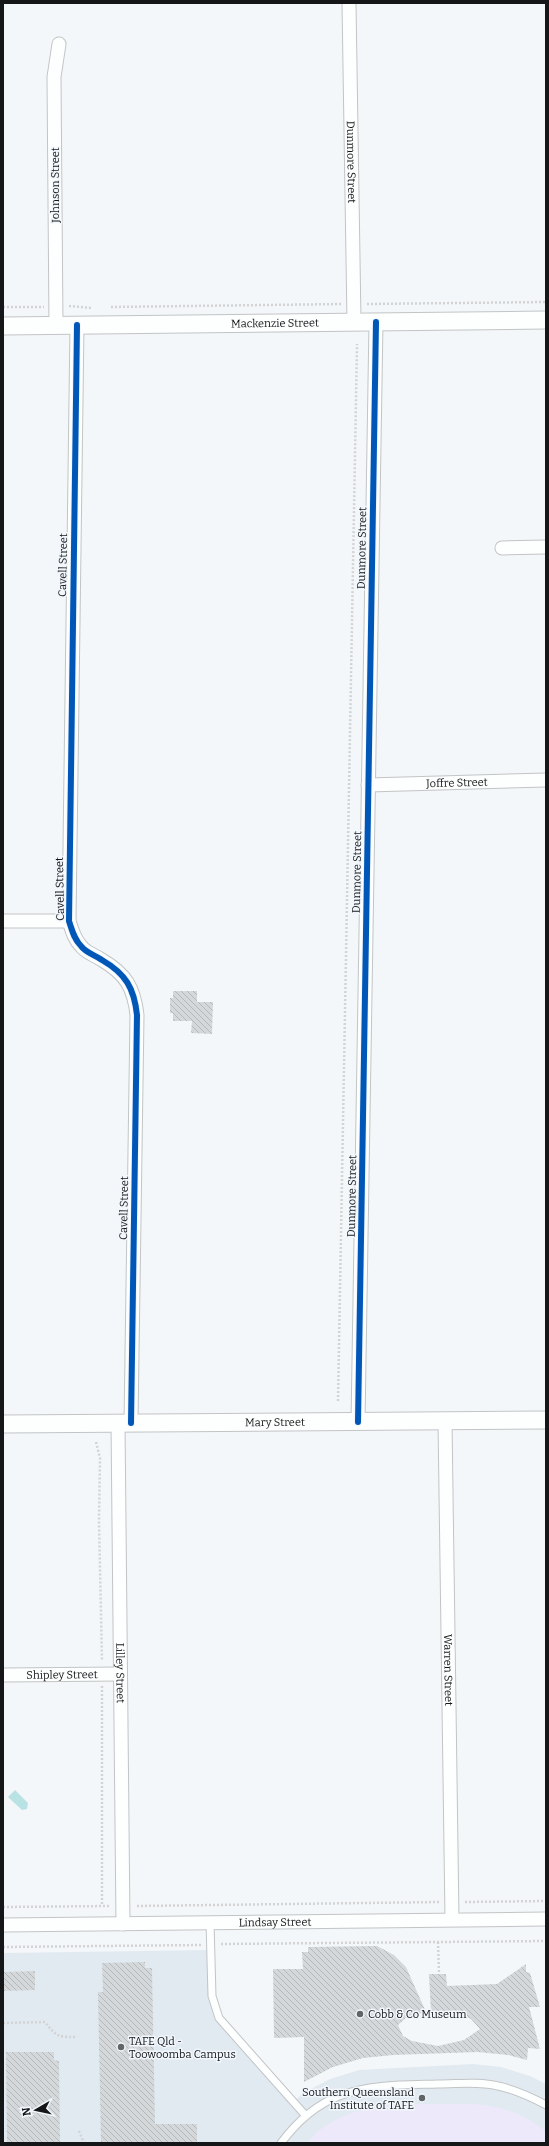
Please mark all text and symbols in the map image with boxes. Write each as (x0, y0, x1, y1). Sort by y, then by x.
street label: Dunmore Street (344, 121, 359, 203)
street label: Johnson Street (49, 147, 62, 224)
street label: Mackenzie Street (231, 316, 319, 330)
street label: Dunmore Street (355, 507, 369, 589)
street label: Cavell Street (56, 533, 70, 597)
street label: Joffre Street (425, 775, 488, 790)
street label: Dunmore Street (350, 831, 364, 913)
street label: Cavell Street (53, 857, 67, 921)
street label: Dunmore Street (345, 1155, 359, 1237)
street label: Cavell Street (117, 1176, 131, 1240)
street label: Mary Street (245, 1415, 305, 1429)
street label: Warren Street (441, 1634, 456, 1706)
street label: Lilley Street (114, 1643, 127, 1703)
street label: Shipley Street (26, 1668, 98, 1681)
street label: Lindsay Street (239, 1915, 311, 1929)
place label: Cobb & Co Museum (368, 2008, 467, 2021)
marker: Cobb & Co Museum (355, 2009, 365, 2019)
place label: TAFE Qld - Toowoomba Campus (129, 2035, 236, 2061)
marker: TAFE Qld - Toowoomba Campus (116, 2042, 126, 2052)
place label: Southern Queensland Institute of TAFE (302, 2086, 414, 2112)
north arrow (16, 2090, 56, 2130)
marker: Southern Queensland Institute of TAFE (417, 2093, 427, 2103)
text: N (19, 2106, 34, 2117)

